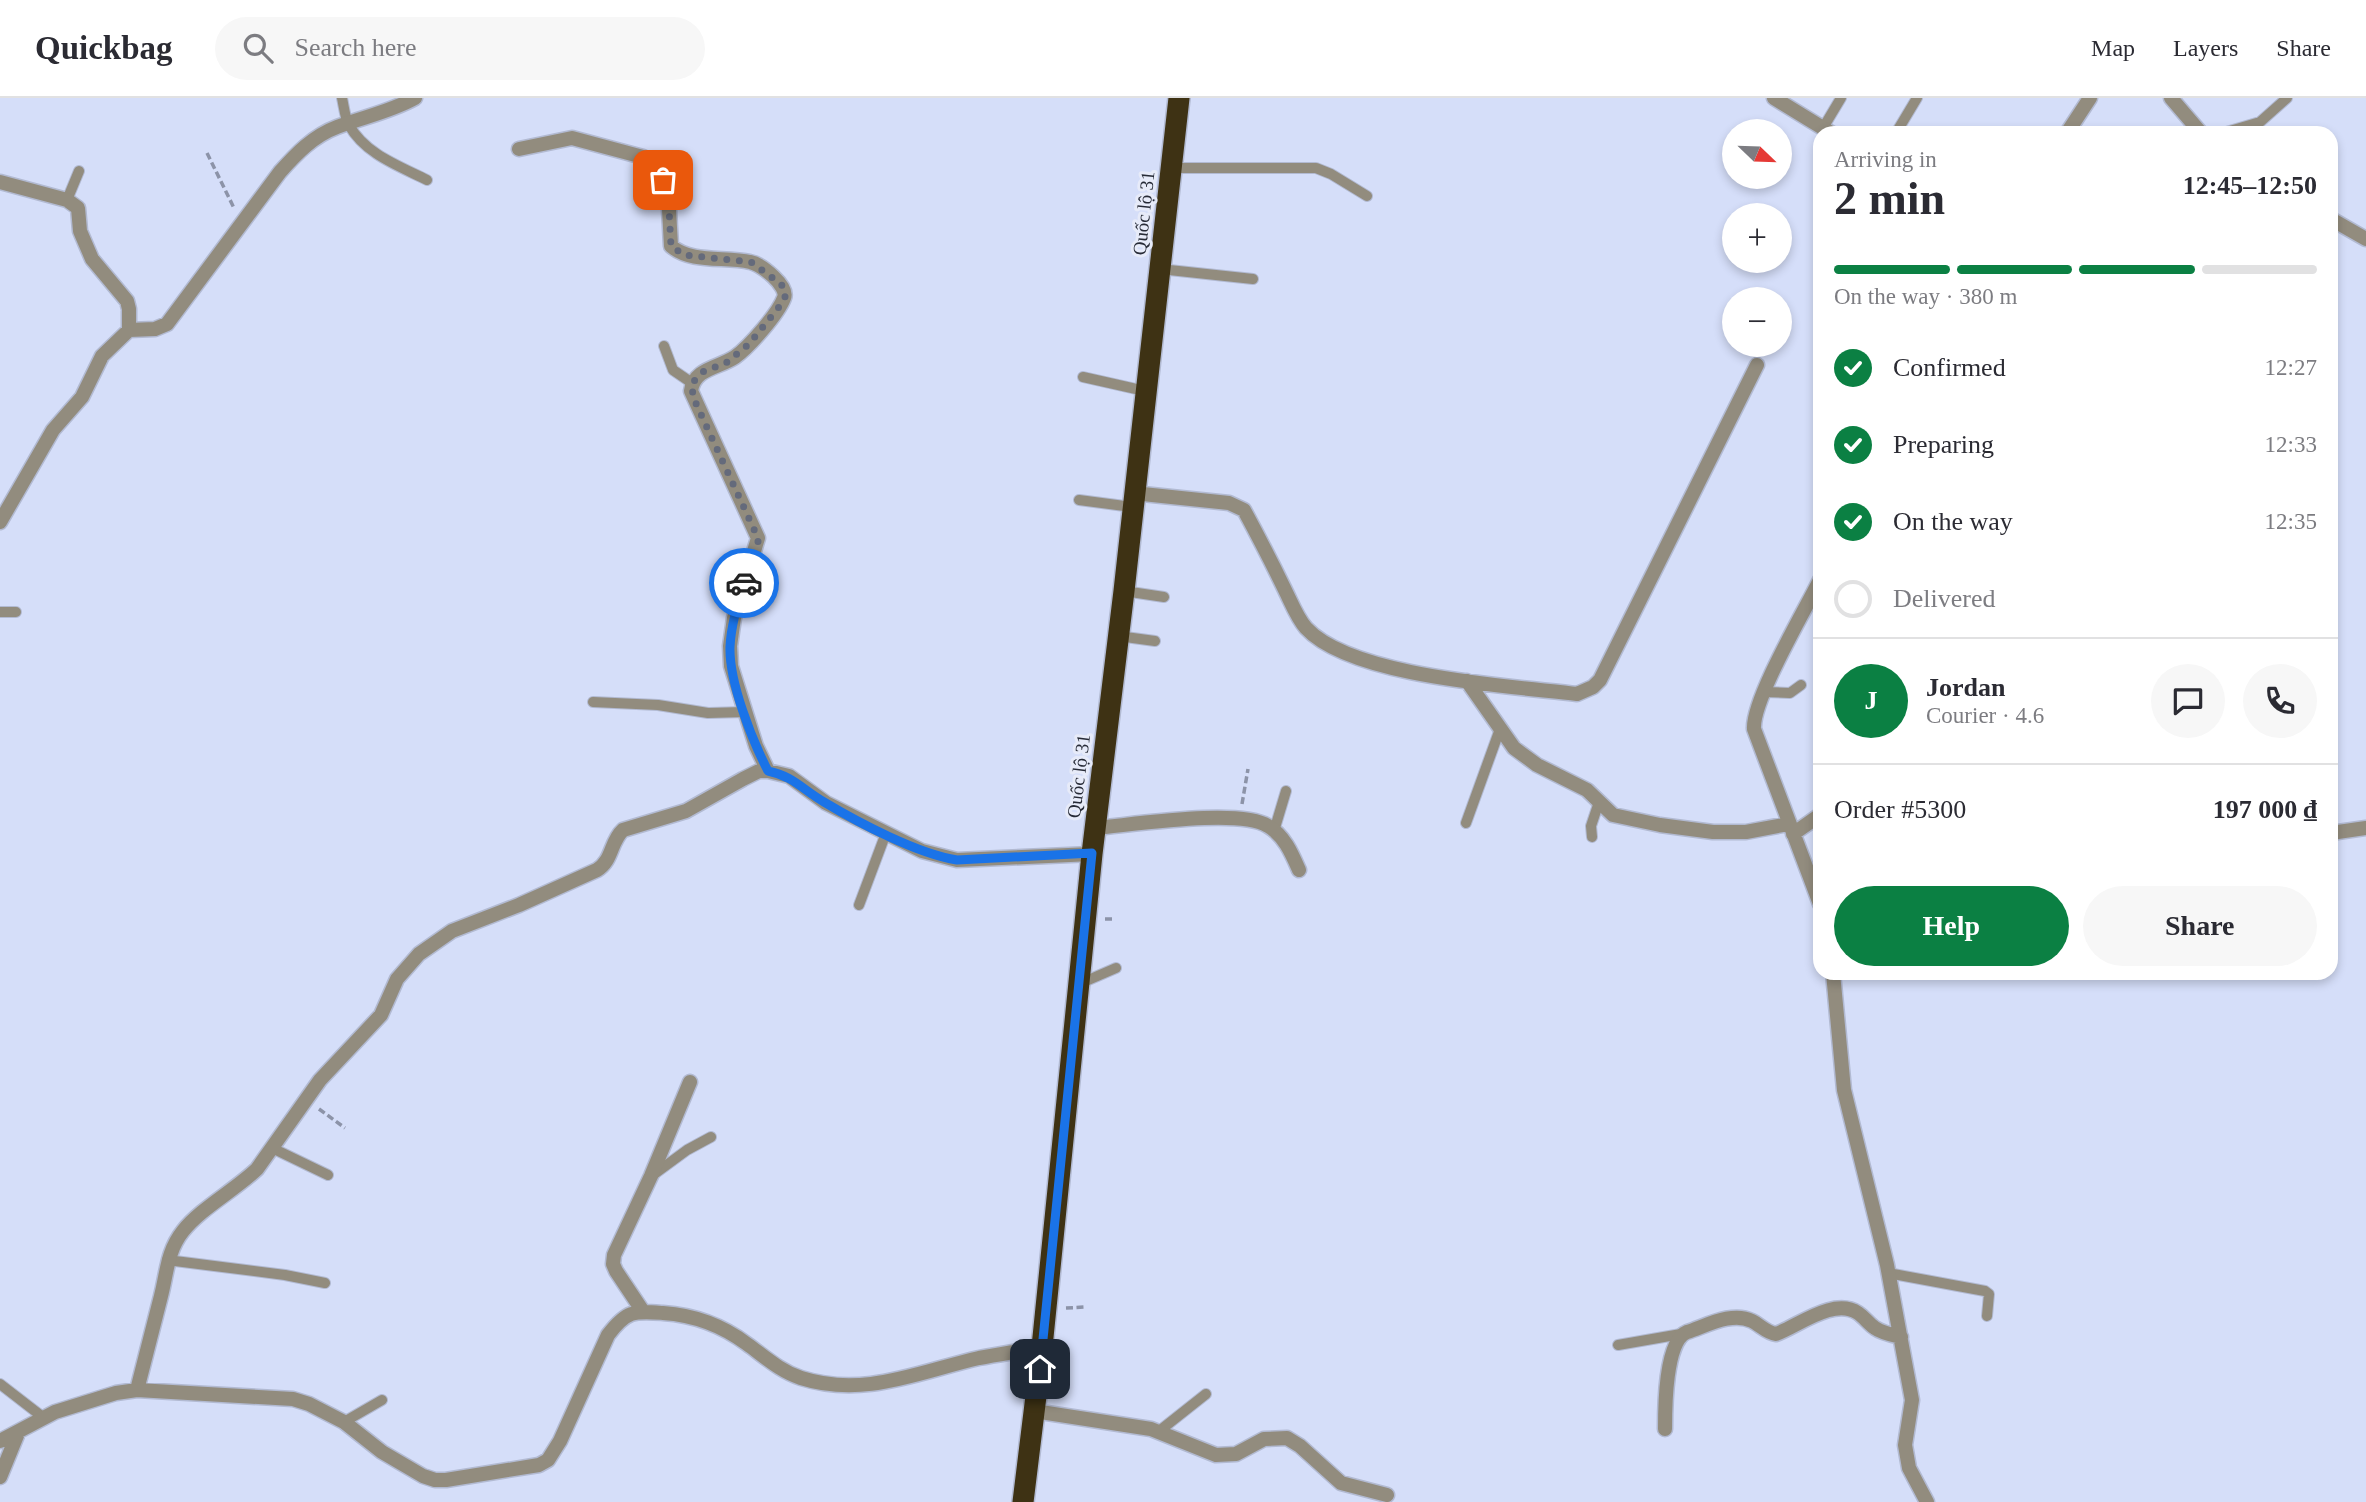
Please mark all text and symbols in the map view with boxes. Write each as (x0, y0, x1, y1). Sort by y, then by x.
search box (215, 17, 705, 80)
icon: search (239, 29, 277, 67)
text: Quickbag (35, 30, 173, 66)
text: Search here (295, 33, 417, 62)
text: Map (2091, 35, 2135, 61)
text: Layers (2173, 35, 2238, 61)
text: Share (2276, 35, 2331, 61)
north arrow (1722, 119, 1792, 189)
map controls (1722, 119, 1792, 357)
text: Arriving in (1834, 147, 1937, 172)
pin (633, 150, 693, 210)
icon: bag (644, 161, 682, 199)
street label: Quốc lộ 31 (1129, 170, 1158, 256)
text: 12:45–12:50 (2183, 171, 2317, 200)
text: 2 min (1834, 173, 1945, 224)
button: + (1722, 203, 1792, 273)
text: On the way · 380 m (1834, 284, 2017, 309)
button: − (1722, 287, 1792, 357)
icon: check (1834, 349, 1872, 387)
text: Confirmed (1893, 353, 2006, 382)
text: 12:27 (2265, 355, 2317, 380)
icon: check (1834, 426, 1872, 464)
text: Preparing (1893, 430, 1994, 459)
text: 12:33 (2265, 432, 2317, 457)
icon: check (1834, 503, 1872, 541)
text: On the way (1893, 507, 2013, 536)
text: 12:35 (2265, 509, 2317, 534)
courier (709, 548, 779, 618)
icon: car (725, 564, 763, 602)
text: Delivered (1893, 584, 1996, 613)
button: chat (2151, 664, 2225, 738)
button: phone (2243, 664, 2317, 738)
text: Jordan (1926, 673, 2005, 702)
text: J (1865, 686, 1878, 715)
text: Courier · 4.6 (1926, 703, 2044, 728)
street label: Quốc lộ 31 (1063, 733, 1094, 819)
text: Order #5300 (1834, 795, 1966, 824)
text: 197 000 ₫ (2213, 795, 2317, 824)
button: Help (1834, 886, 2069, 966)
button: Share (2083, 886, 2317, 966)
pin (1010, 1339, 1070, 1399)
icon: home (1021, 1350, 1059, 1388)

